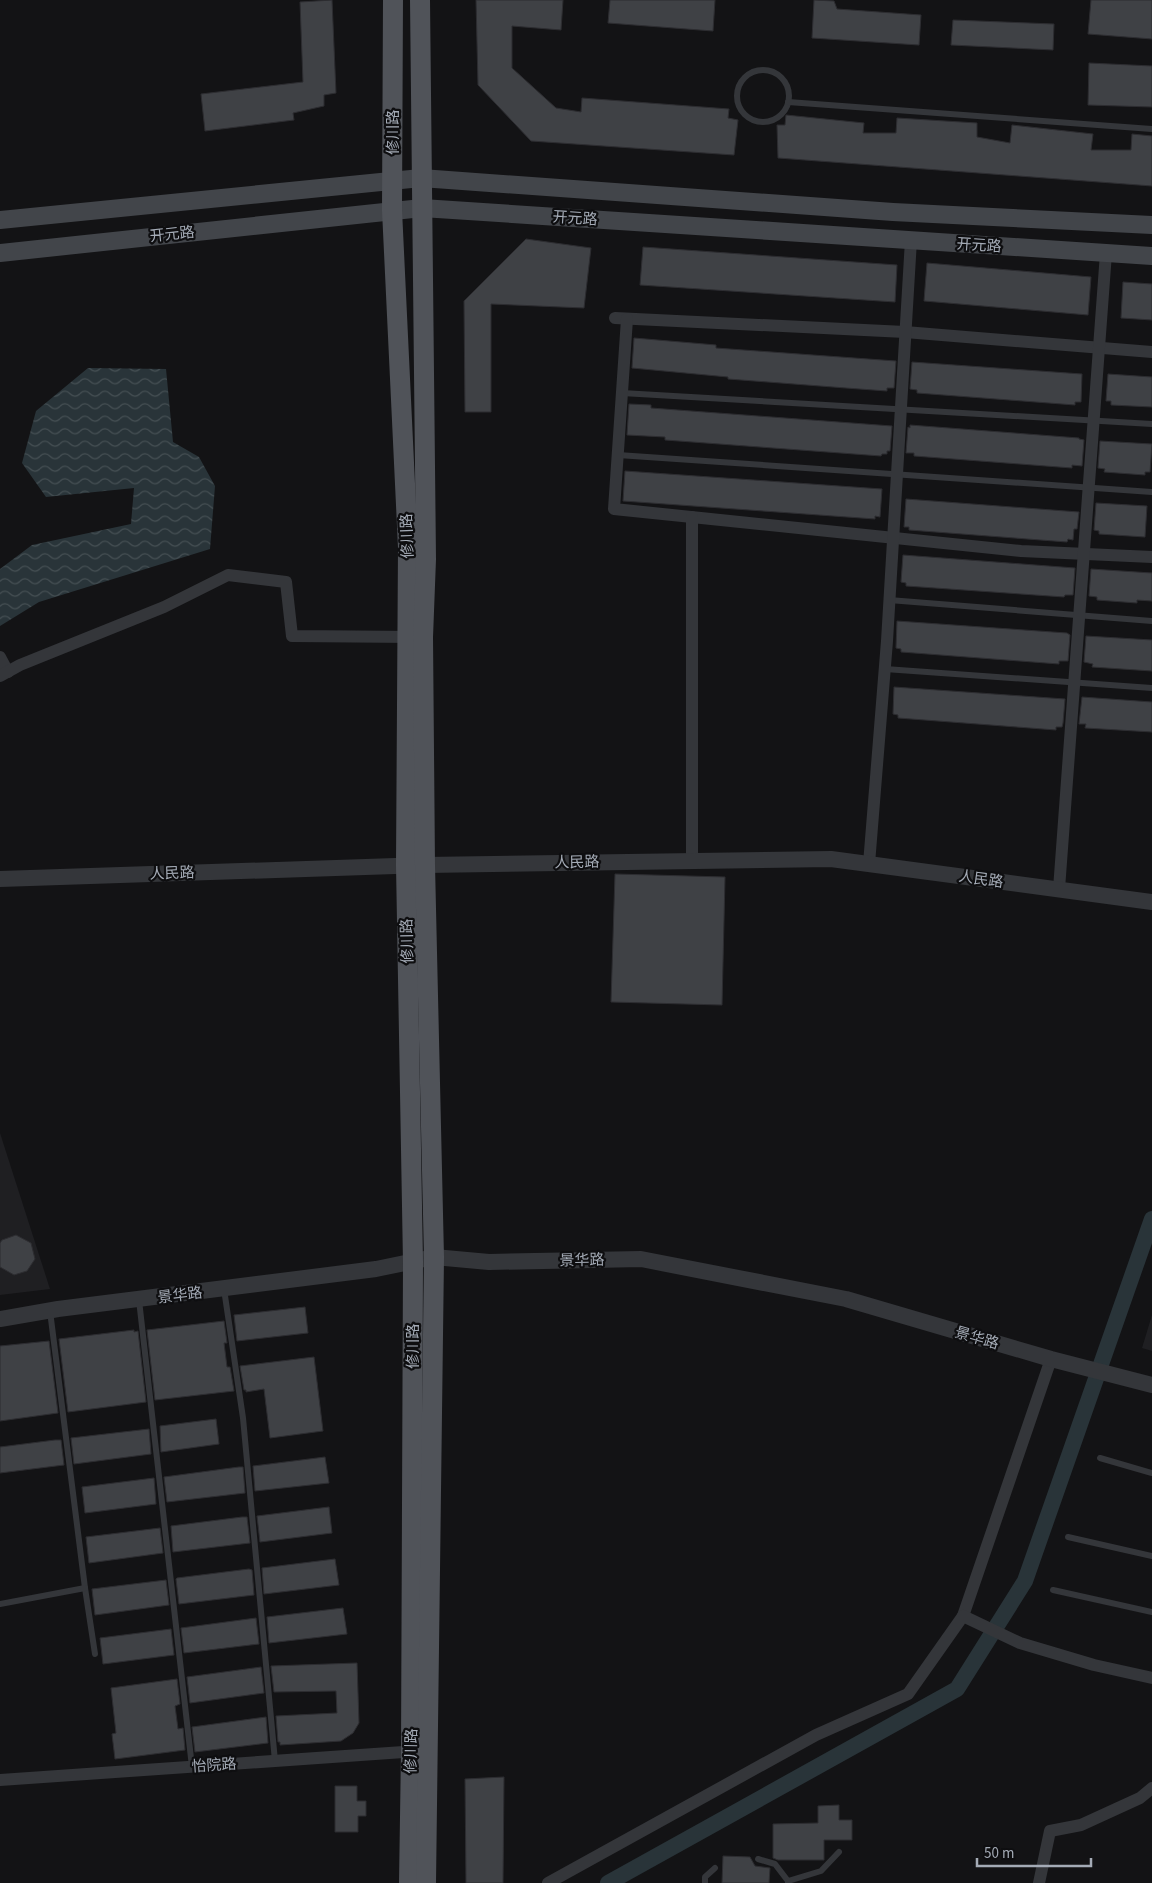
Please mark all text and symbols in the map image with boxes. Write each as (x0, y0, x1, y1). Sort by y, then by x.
street label: 修川路 (383, 109, 404, 155)
street label: 开元路 (552, 206, 598, 231)
street label: 开元路 (149, 222, 196, 247)
street label: 开元路 (956, 233, 1002, 258)
street label: 修川路 (396, 513, 419, 559)
street label: 人民路 (554, 852, 600, 873)
street label: 人民路 (149, 862, 195, 885)
street label: 人民路 (957, 866, 1005, 893)
street label: 修川路 (397, 918, 418, 964)
street label: 景华路 (559, 1250, 605, 1271)
street label: 景华路 (156, 1282, 204, 1309)
street label: 景华路 (952, 1322, 1001, 1355)
street label: 修川路 (403, 1323, 424, 1369)
street label: 修川路 (401, 1728, 422, 1774)
street label: 怡院路 (191, 1753, 237, 1778)
scale bar (977, 1836, 1091, 1868)
text: 50 m (984, 1843, 1014, 1864)

